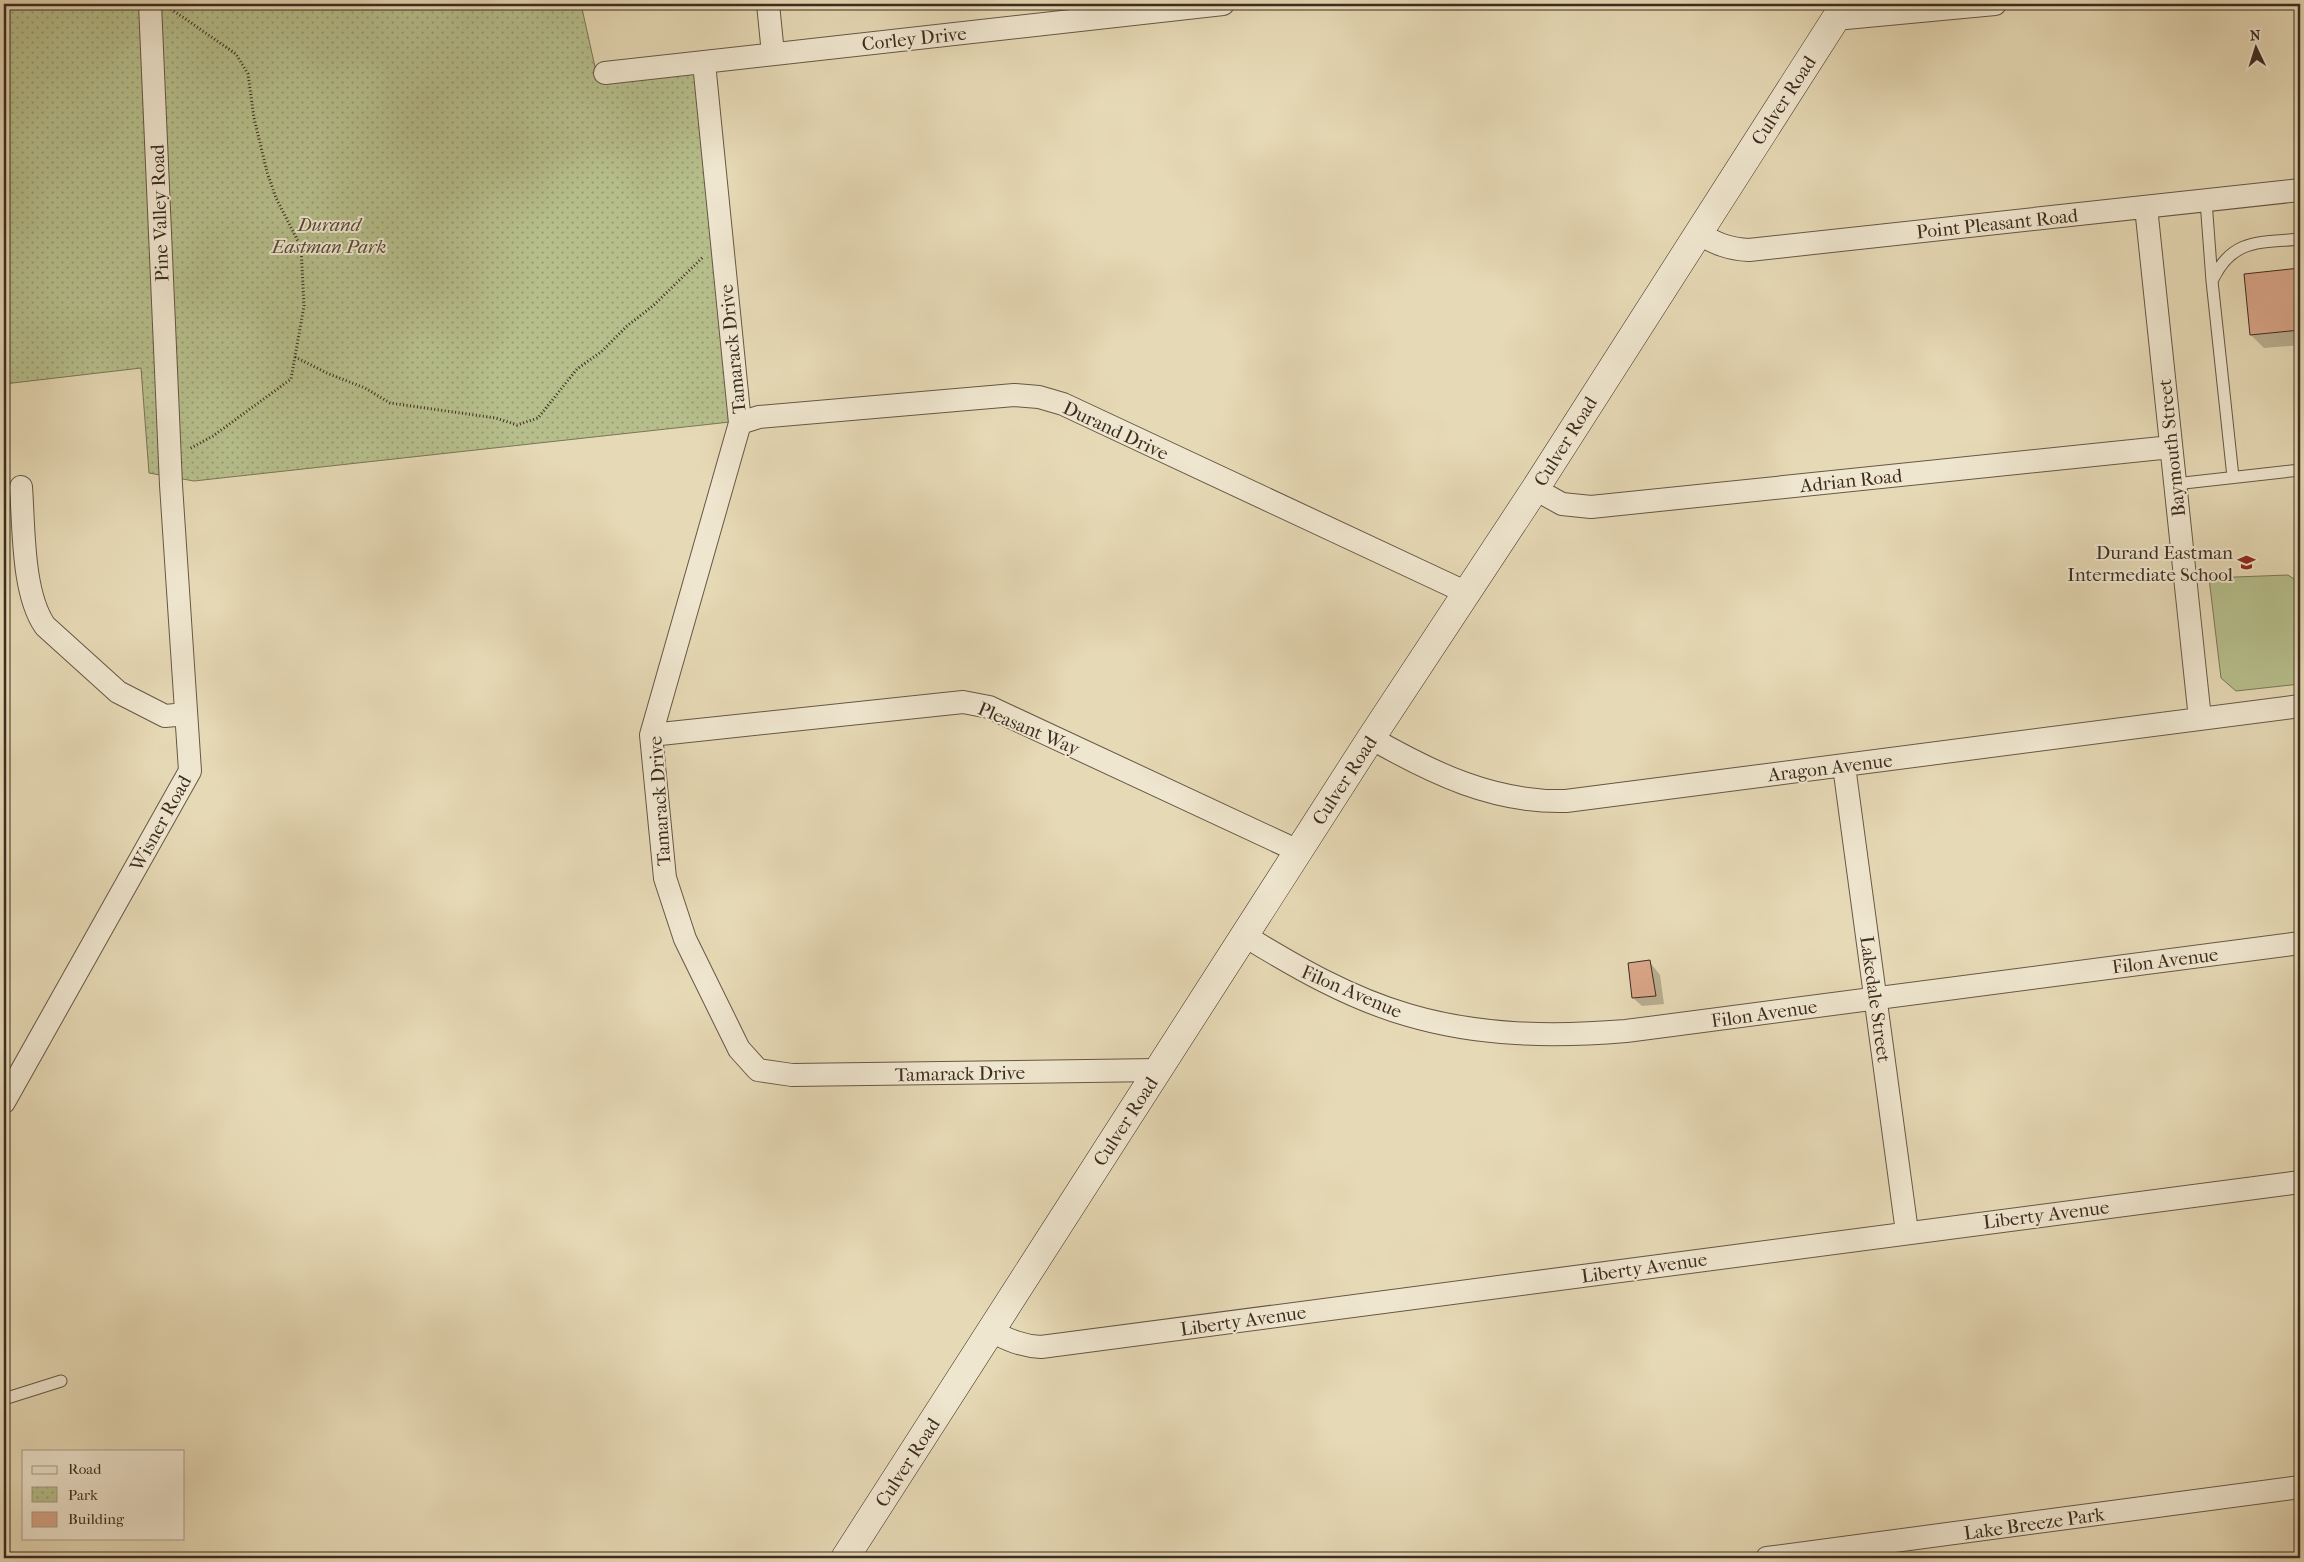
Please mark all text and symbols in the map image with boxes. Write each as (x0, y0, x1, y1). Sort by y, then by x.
north arrow (2232, 22, 2282, 72)
street label: Corley Drive (861, 23, 968, 55)
text: N (2249, 27, 2261, 44)
street label: Culver Road (1747, 51, 1821, 149)
street label: Pine Valley Road (147, 143, 173, 282)
street label: Point Pleasant Road (1915, 204, 2080, 243)
park label: Durand Eastman Park (271, 214, 386, 258)
street label: Tamarack Drive (715, 283, 751, 415)
street label: Baymouth Street (2154, 378, 2190, 518)
street label: Culver Road (1530, 392, 1602, 490)
street label: Durand Drive (1059, 397, 1172, 465)
street label: Adrian Road (1798, 465, 1904, 497)
place label: Durand Eastman Intermediate School (2067, 542, 2233, 586)
school or university icon: Durand Eastman Intermediate School (2237, 553, 2257, 573)
street label: Pleasant Way (974, 698, 1084, 761)
street label: Culver Road (1308, 731, 1382, 829)
street label: Tamarack Drive (644, 735, 676, 867)
street label: Aragon Avenue (1766, 749, 1894, 787)
street label: Wisner Road (125, 771, 196, 876)
street label: Lakedale Street (1855, 935, 1895, 1064)
street label: Filon Avenue (2111, 944, 2219, 978)
street label: Filon Avenue (1298, 961, 1405, 1023)
street label: Filon Avenue (1710, 996, 1819, 1032)
street label: Tamarack Drive (895, 1062, 1025, 1086)
street label: Culver Road (1089, 1072, 1163, 1170)
street label: Liberty Avenue (1982, 1196, 2110, 1234)
street label: Liberty Avenue (1580, 1248, 1708, 1288)
street label: Liberty Avenue (1179, 1301, 1307, 1341)
street label: Culver Road (871, 1413, 945, 1511)
legend (22, 1450, 185, 1540)
text: Road (68, 1460, 102, 1478)
text: Park (68, 1486, 98, 1504)
street label: Lake Breeze Park (1962, 1503, 2106, 1545)
text: Building (68, 1510, 125, 1528)

